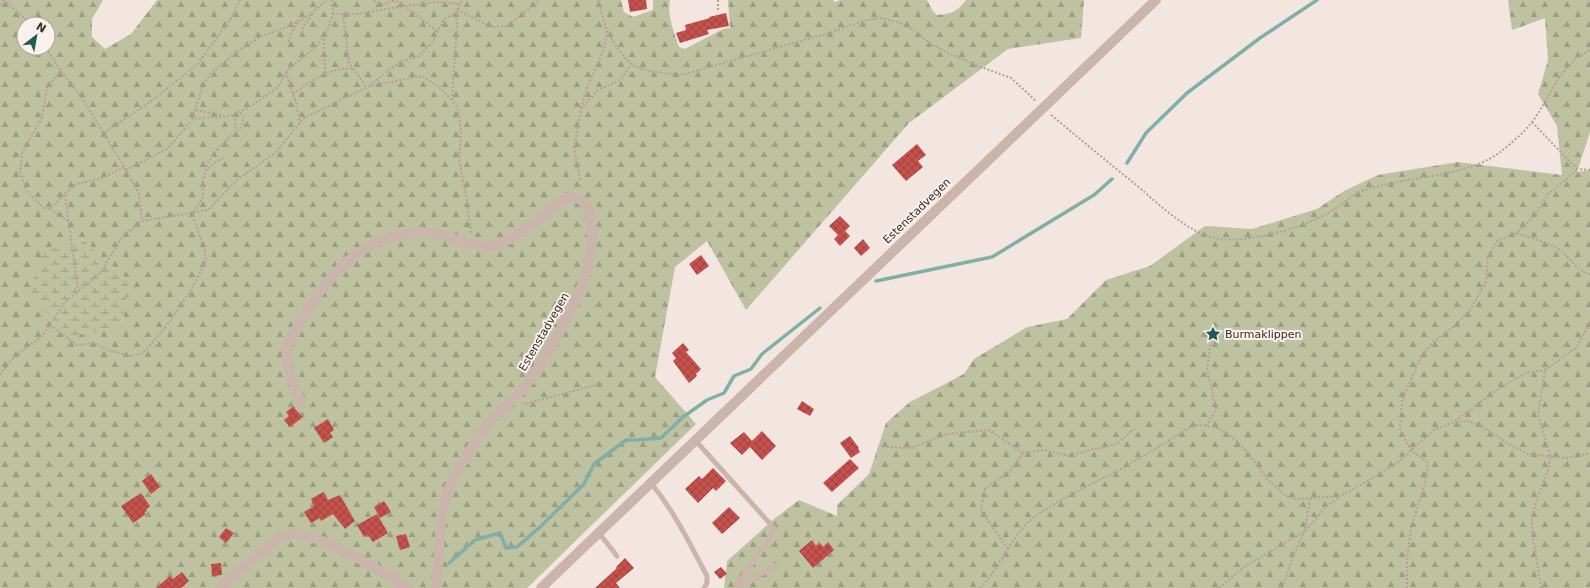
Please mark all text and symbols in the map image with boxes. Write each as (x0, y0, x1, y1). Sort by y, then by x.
north arrow (16, 16, 56, 56)
text: N (34, 20, 48, 36)
street label: Estenstadvegen (881, 176, 953, 246)
street label: Estenstadvegen (516, 290, 572, 374)
place icon: Burmaklippen (1204, 325, 1222, 343)
place label: Burmaklippen (1225, 328, 1302, 341)

